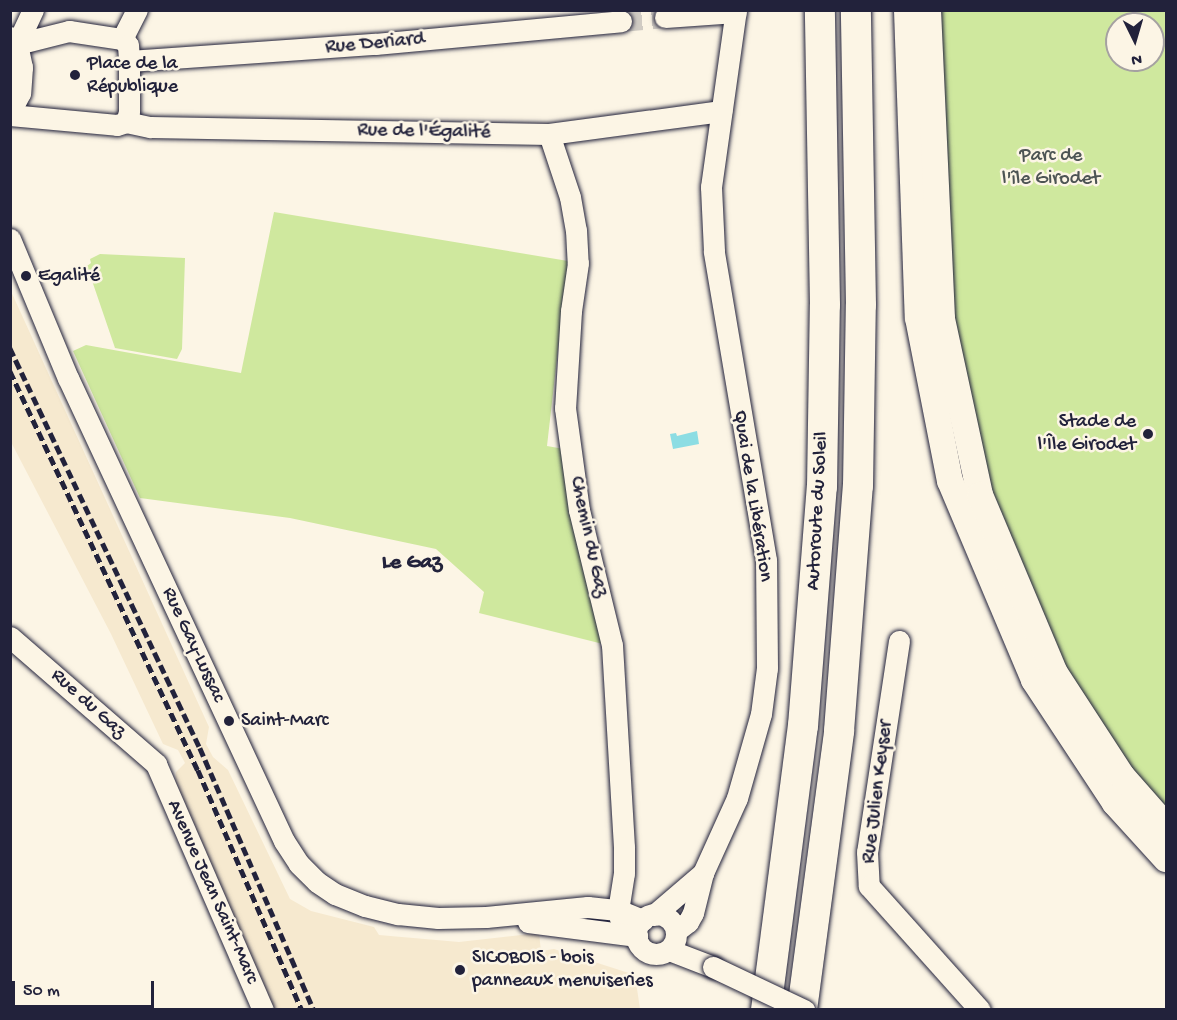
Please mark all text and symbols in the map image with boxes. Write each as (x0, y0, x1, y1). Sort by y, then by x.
north arrow (1105, 12, 1165, 72)
street label: Rue Deriard (324, 28, 426, 60)
text: N (1130, 49, 1142, 68)
place label: Place de la République (87, 52, 178, 99)
marker: Place de la République (68, 68, 82, 82)
street label: Rue de l'Égalité (357, 119, 491, 145)
park label: Parc de l'île Girodet (1002, 144, 1100, 191)
place label: Egalité (38, 264, 100, 288)
marker: Egalité (19, 269, 33, 283)
street label: Quai de la Libération (727, 409, 777, 583)
place label: Stade de l'Île Girodet (1038, 410, 1136, 457)
marker: Stade de l'Île Girodet (1141, 427, 1155, 441)
street label: Autoroute du Soleil (802, 431, 834, 591)
street label: Chemin du Gaz (563, 474, 613, 600)
district label: Le Gaz (382, 551, 442, 577)
street label: Rue Gay-Lussac (156, 584, 230, 706)
street label: Rue du Gaz (45, 664, 131, 744)
place label: Saint-Marc (241, 709, 329, 733)
marker: Saint-Marc (222, 714, 236, 728)
street label: Rue Julien Keyser (857, 719, 899, 865)
street label: Avenue Jean Saint-Marc (161, 796, 263, 988)
place label: SICOBOIS - bois panneaux menuiseries (472, 946, 653, 993)
marker: SICOBOIS - bois panneaux menuiseries (453, 963, 467, 977)
scale bar (15, 969, 158, 1007)
text: 50 m (23, 981, 60, 1002)

